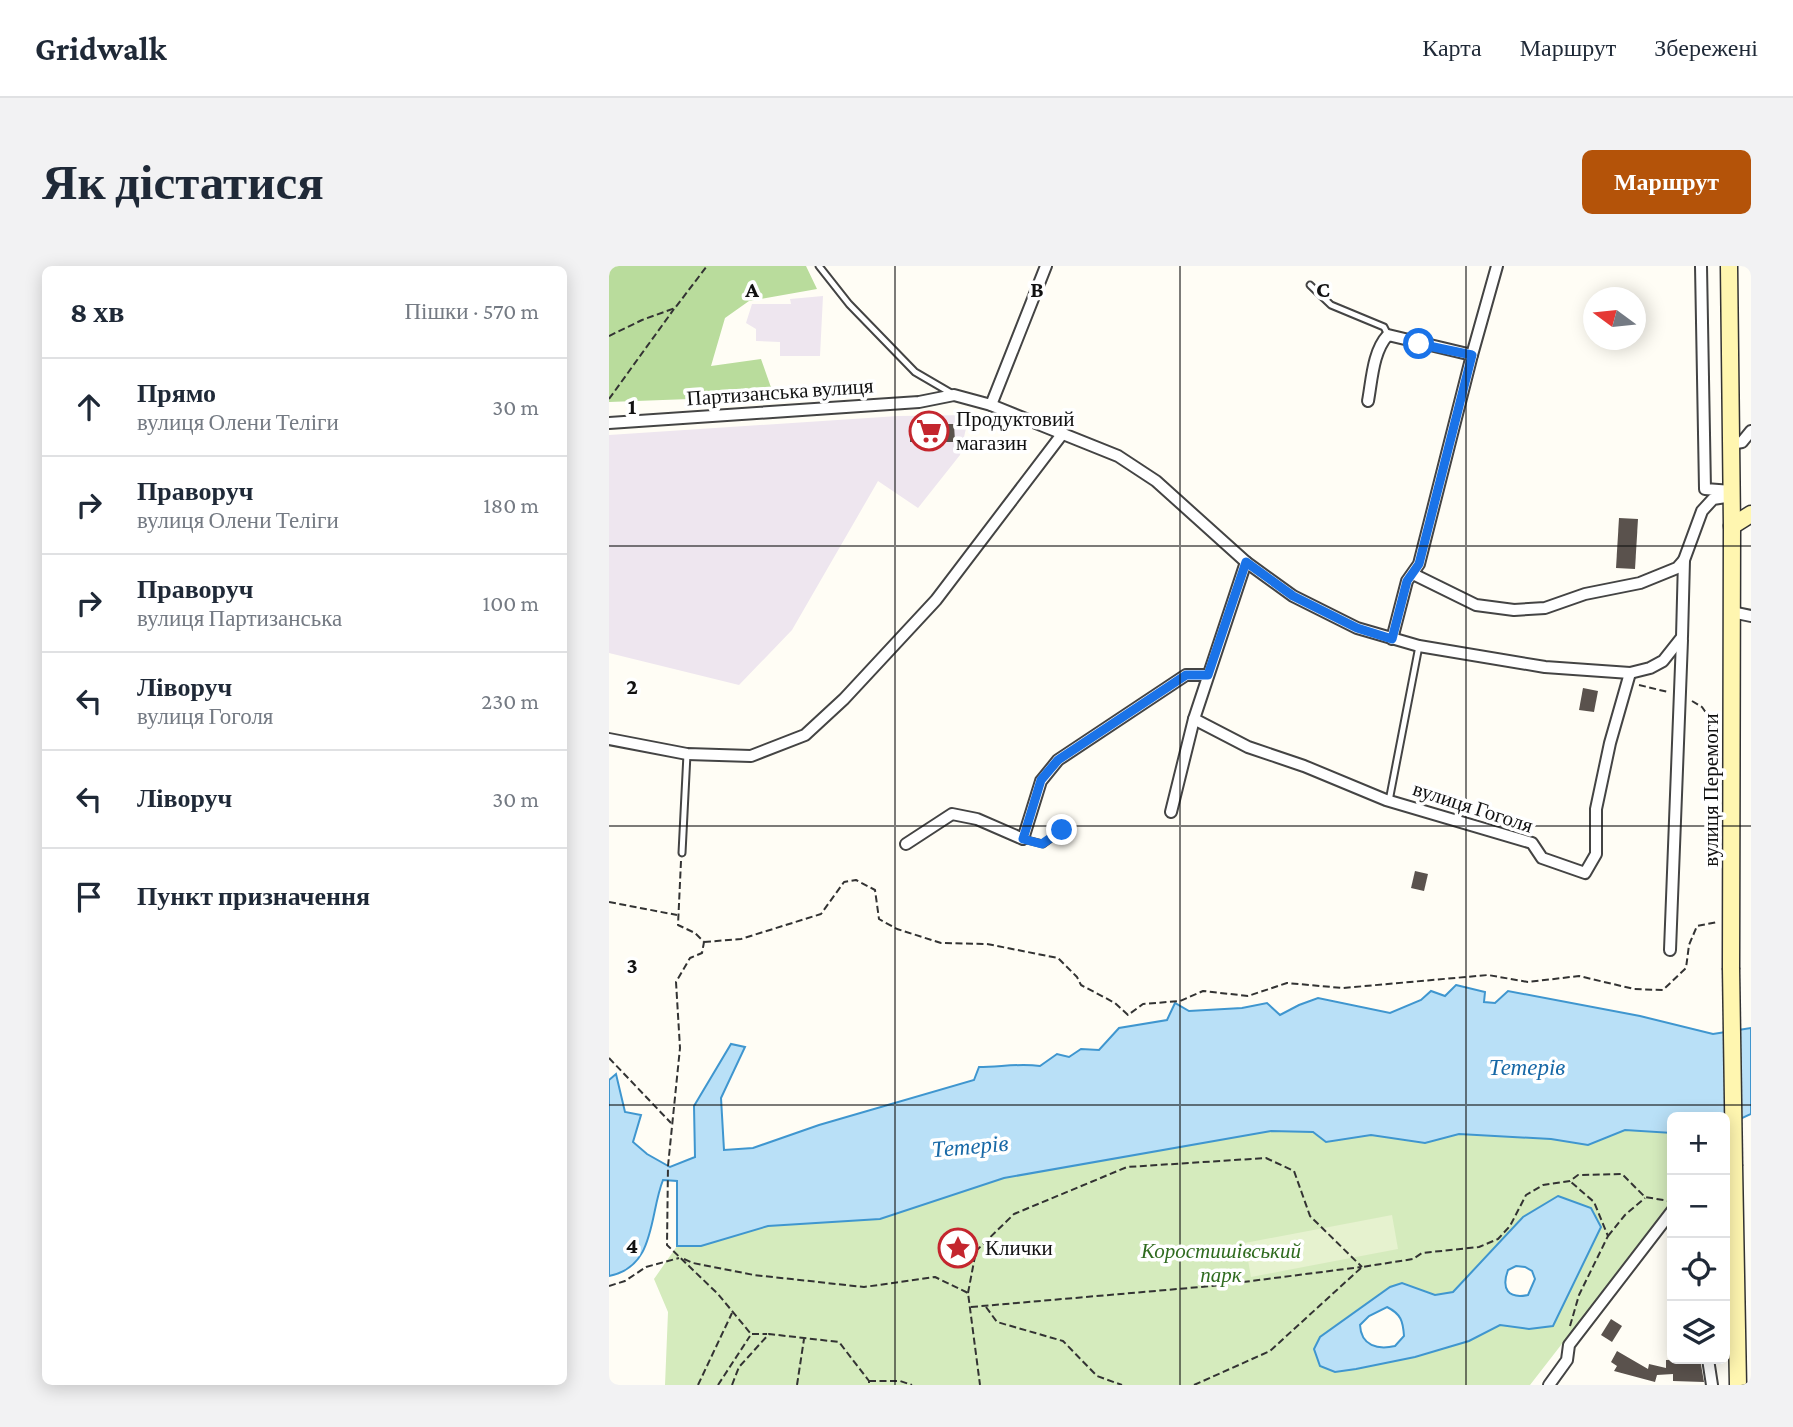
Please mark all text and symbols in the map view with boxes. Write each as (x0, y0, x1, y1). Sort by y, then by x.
text: Gridwalk (35, 30, 167, 67)
text: Карта (1422, 34, 1482, 61)
text: Маршрут (1520, 34, 1616, 61)
text: Збережені (1654, 34, 1758, 61)
button: Маршрут (1582, 150, 1751, 214)
text: Як дістатися (42, 155, 324, 210)
text: A (744, 276, 759, 302)
text: B (1030, 276, 1044, 302)
text: C (1316, 276, 1330, 302)
north arrow (1583, 287, 1646, 350)
text: 8 хв (70, 295, 124, 328)
text: Пішки · 570 m (404, 298, 539, 324)
route start (1403, 328, 1434, 359)
street label: Партизанська вулиця (686, 373, 875, 411)
text: Прямо (137, 379, 216, 408)
icon: ahead (70, 388, 108, 426)
text: 1 (628, 393, 637, 419)
text: 30 m (492, 394, 539, 420)
place label: Продуктовий магазин (956, 407, 1074, 455)
text: вулиця Олени Теліги (137, 409, 339, 435)
supermarket icon: Продуктовий магазин (908, 410, 950, 452)
text: Праворуч (137, 477, 253, 506)
icon: right (70, 486, 108, 524)
text: 180 m (483, 492, 539, 518)
text: вулиця Олени Теліги (137, 507, 339, 533)
text: Праворуч (137, 575, 253, 604)
icon: right (70, 584, 108, 622)
text: 100 m (483, 590, 539, 616)
text: вулиця Партизанська (137, 605, 342, 631)
text: Ліворуч (137, 673, 232, 702)
text: 2 (626, 673, 638, 699)
icon: left (70, 682, 108, 720)
text: 230 m (481, 688, 539, 714)
text: вулиця Гоголя (137, 703, 273, 729)
street label: вулиця Перемоги (1699, 713, 1723, 867)
street label: вулиця Гоголя (1410, 776, 1536, 838)
icon: left (70, 780, 108, 818)
text: Ліворуч (137, 784, 232, 813)
text: 30 m (492, 786, 539, 812)
route end (1046, 814, 1077, 845)
icon: arrive (70, 878, 108, 916)
text: Пункт призначення (137, 882, 370, 911)
text: 3 (626, 952, 638, 978)
water label: Тетерів (1489, 1054, 1565, 1080)
map controls (1667, 1112, 1730, 1364)
button: + (1667, 1112, 1730, 1175)
water label: Тетерів (931, 1130, 1009, 1162)
button: − (1667, 1175, 1730, 1238)
place icon: Клички (937, 1227, 979, 1269)
text: 4 (626, 1232, 638, 1258)
place label: Клички (985, 1236, 1053, 1260)
button: locate (1667, 1238, 1730, 1301)
park label: Коростишівський парк (1140, 1239, 1301, 1287)
button: layers (1667, 1301, 1730, 1364)

